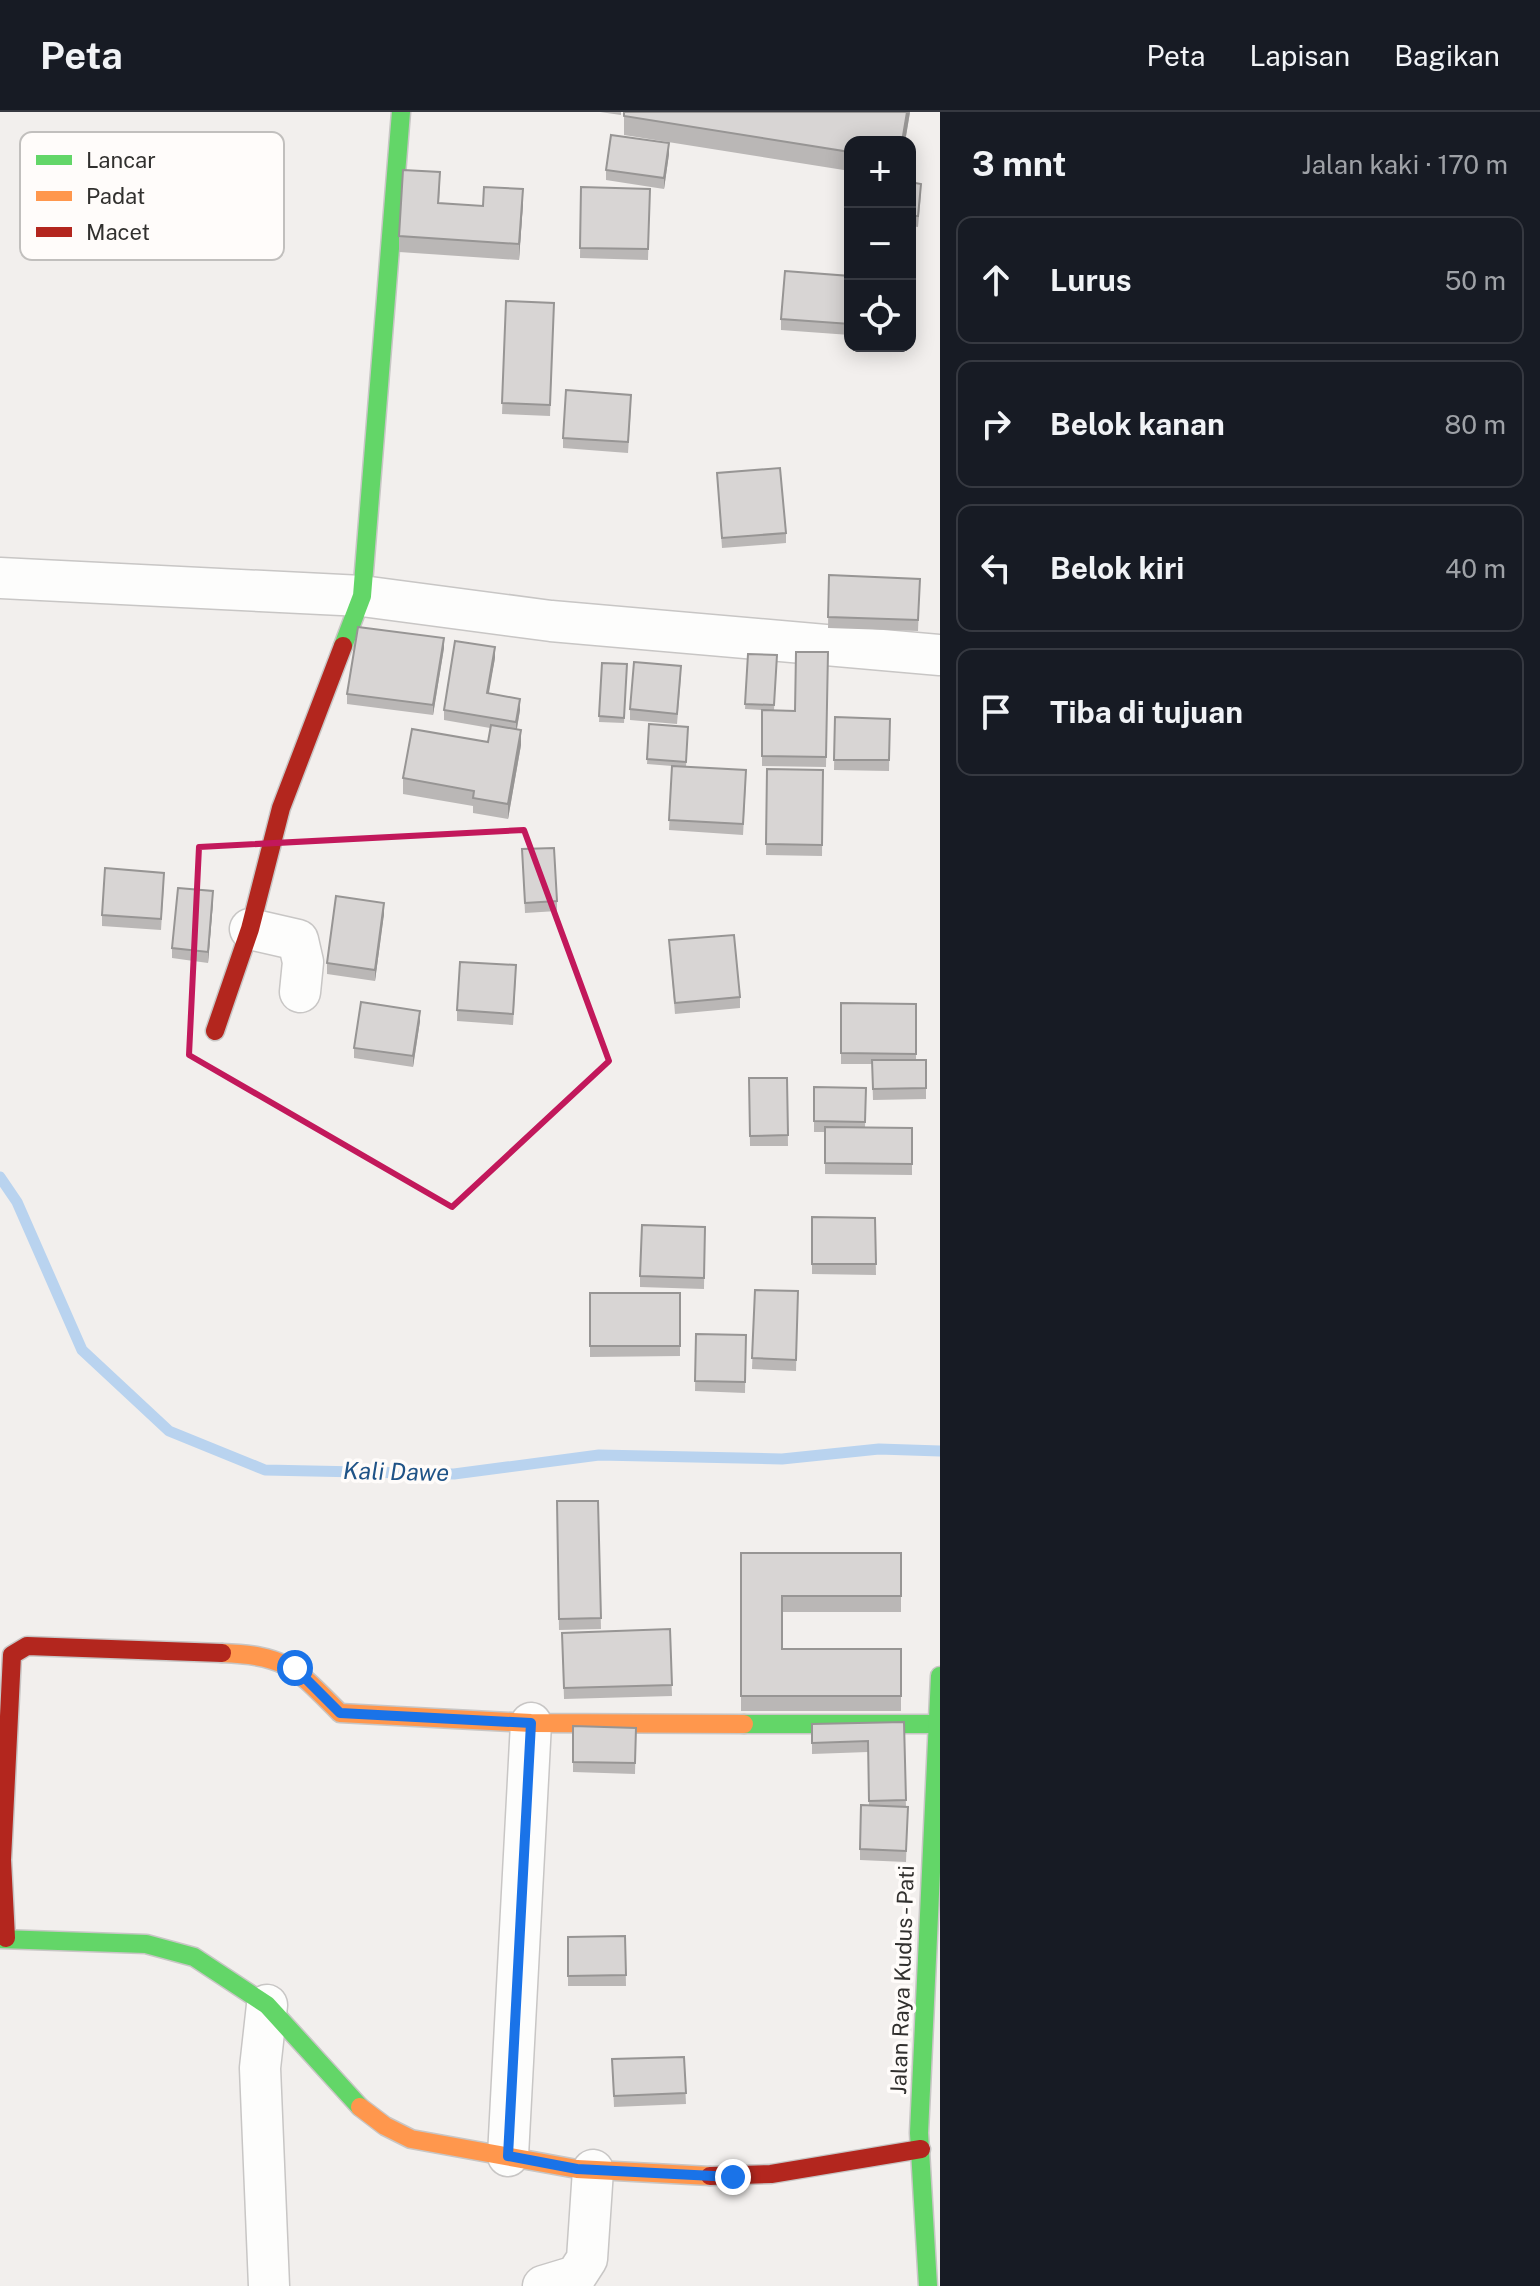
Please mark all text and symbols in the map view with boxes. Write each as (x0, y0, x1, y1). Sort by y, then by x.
text: Peta (40, 33, 123, 78)
text: Peta (1146, 39, 1206, 72)
text: Lapisan (1250, 39, 1350, 72)
text: Bagikan (1394, 39, 1500, 72)
legend (20, 132, 284, 260)
map controls (844, 136, 916, 352)
button: + (844, 136, 916, 208)
text: 3 mnt (972, 144, 1066, 184)
text: Lancar (86, 147, 156, 173)
text: Jalan kaki · 170 m (1302, 149, 1508, 180)
text: Padat (86, 183, 145, 209)
button: − (844, 208, 916, 280)
text: Macet (86, 219, 150, 245)
icon: ahead (974, 258, 1018, 302)
text: Lurus (1050, 262, 1132, 298)
text: 50 m (1445, 265, 1506, 296)
button: locate (844, 280, 916, 352)
icon: right (974, 402, 1018, 446)
text: Belok kanan (1050, 406, 1225, 442)
text: 80 m (1445, 409, 1506, 440)
icon: left (974, 546, 1018, 590)
text: Belok kiri (1050, 550, 1184, 586)
text: 40 m (1445, 553, 1506, 584)
icon: arrive (974, 690, 1018, 734)
text: Tiba di tujuan (1050, 694, 1243, 730)
water label: Kali Dawe (343, 1456, 449, 1486)
route start (277, 1650, 313, 1686)
street label: Jalan Raya Kudus - Pati (885, 1865, 919, 2095)
route end (715, 2159, 751, 2195)

